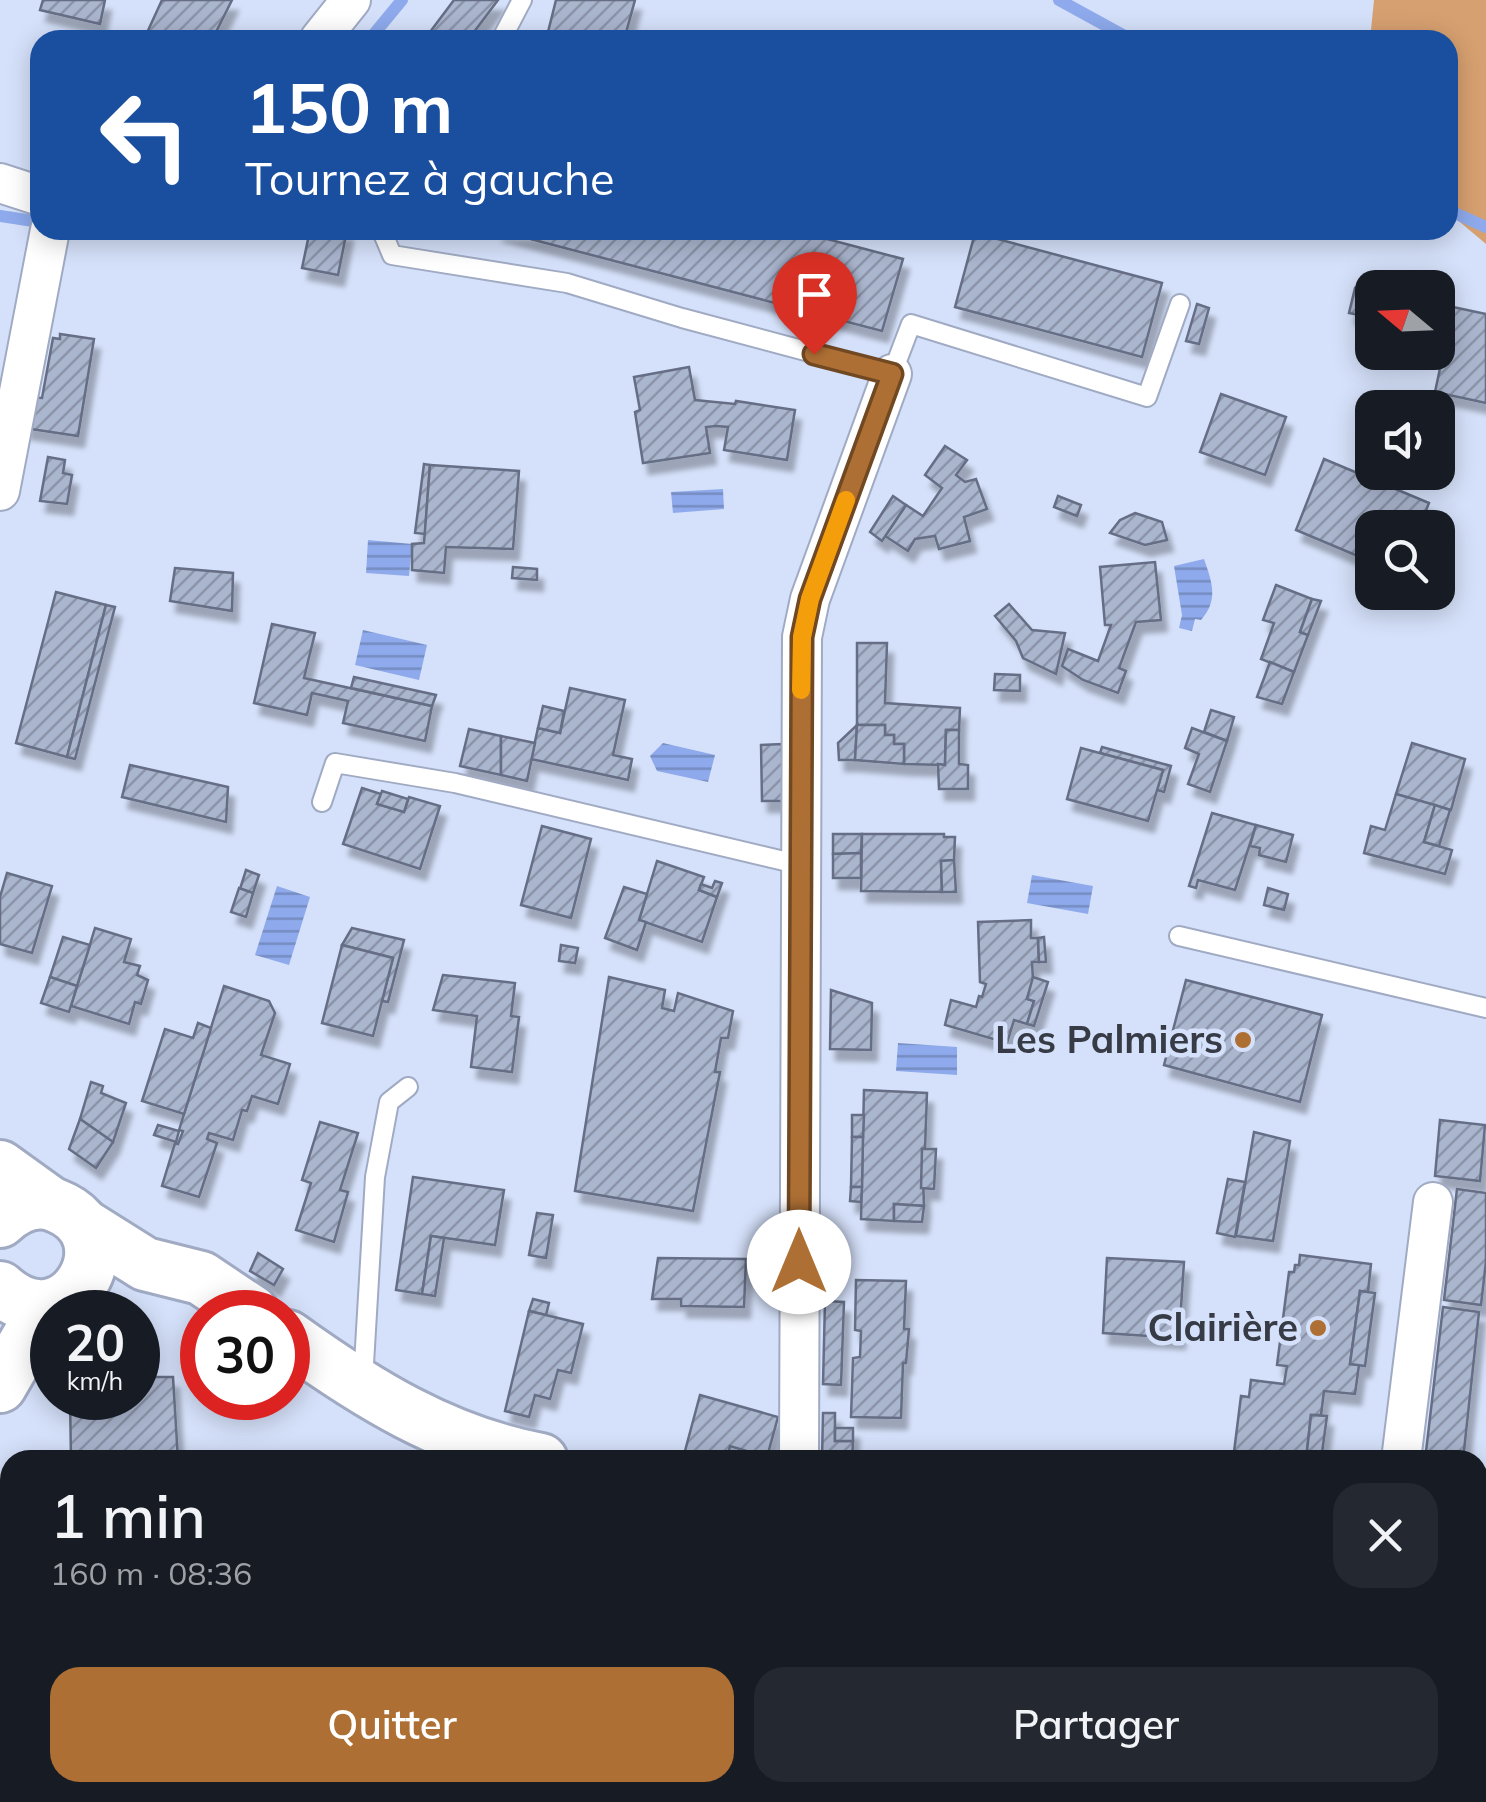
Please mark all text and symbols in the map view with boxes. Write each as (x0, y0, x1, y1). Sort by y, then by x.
text: 150 m (245, 63, 453, 151)
icon: left (80, 70, 210, 200)
text: Tournez à gauche (245, 150, 615, 206)
pin (772, 252, 857, 355)
icon: arrive (787, 267, 842, 322)
north arrow (1355, 270, 1455, 370)
map controls (1355, 270, 1455, 610)
button: sound (1355, 390, 1455, 490)
button: search (1355, 510, 1455, 610)
place label: Les Palmiers (995, 1015, 1223, 1063)
marker: Les Palmiers (1232, 1029, 1254, 1051)
position arrow (747, 1210, 851, 1314)
speed limit sign: 30 (180, 1290, 310, 1420)
place label: Clairière (1147, 1303, 1298, 1351)
text: 20 (65, 1311, 125, 1374)
marker: Clairière (1307, 1317, 1329, 1339)
text: km/h (67, 1365, 123, 1396)
text: 1 min (50, 1478, 206, 1553)
button: close (1333, 1483, 1438, 1588)
text: 160 m · 08:36 (50, 1553, 252, 1593)
button: Quitter (50, 1667, 734, 1782)
button: Partager (754, 1667, 1438, 1782)

